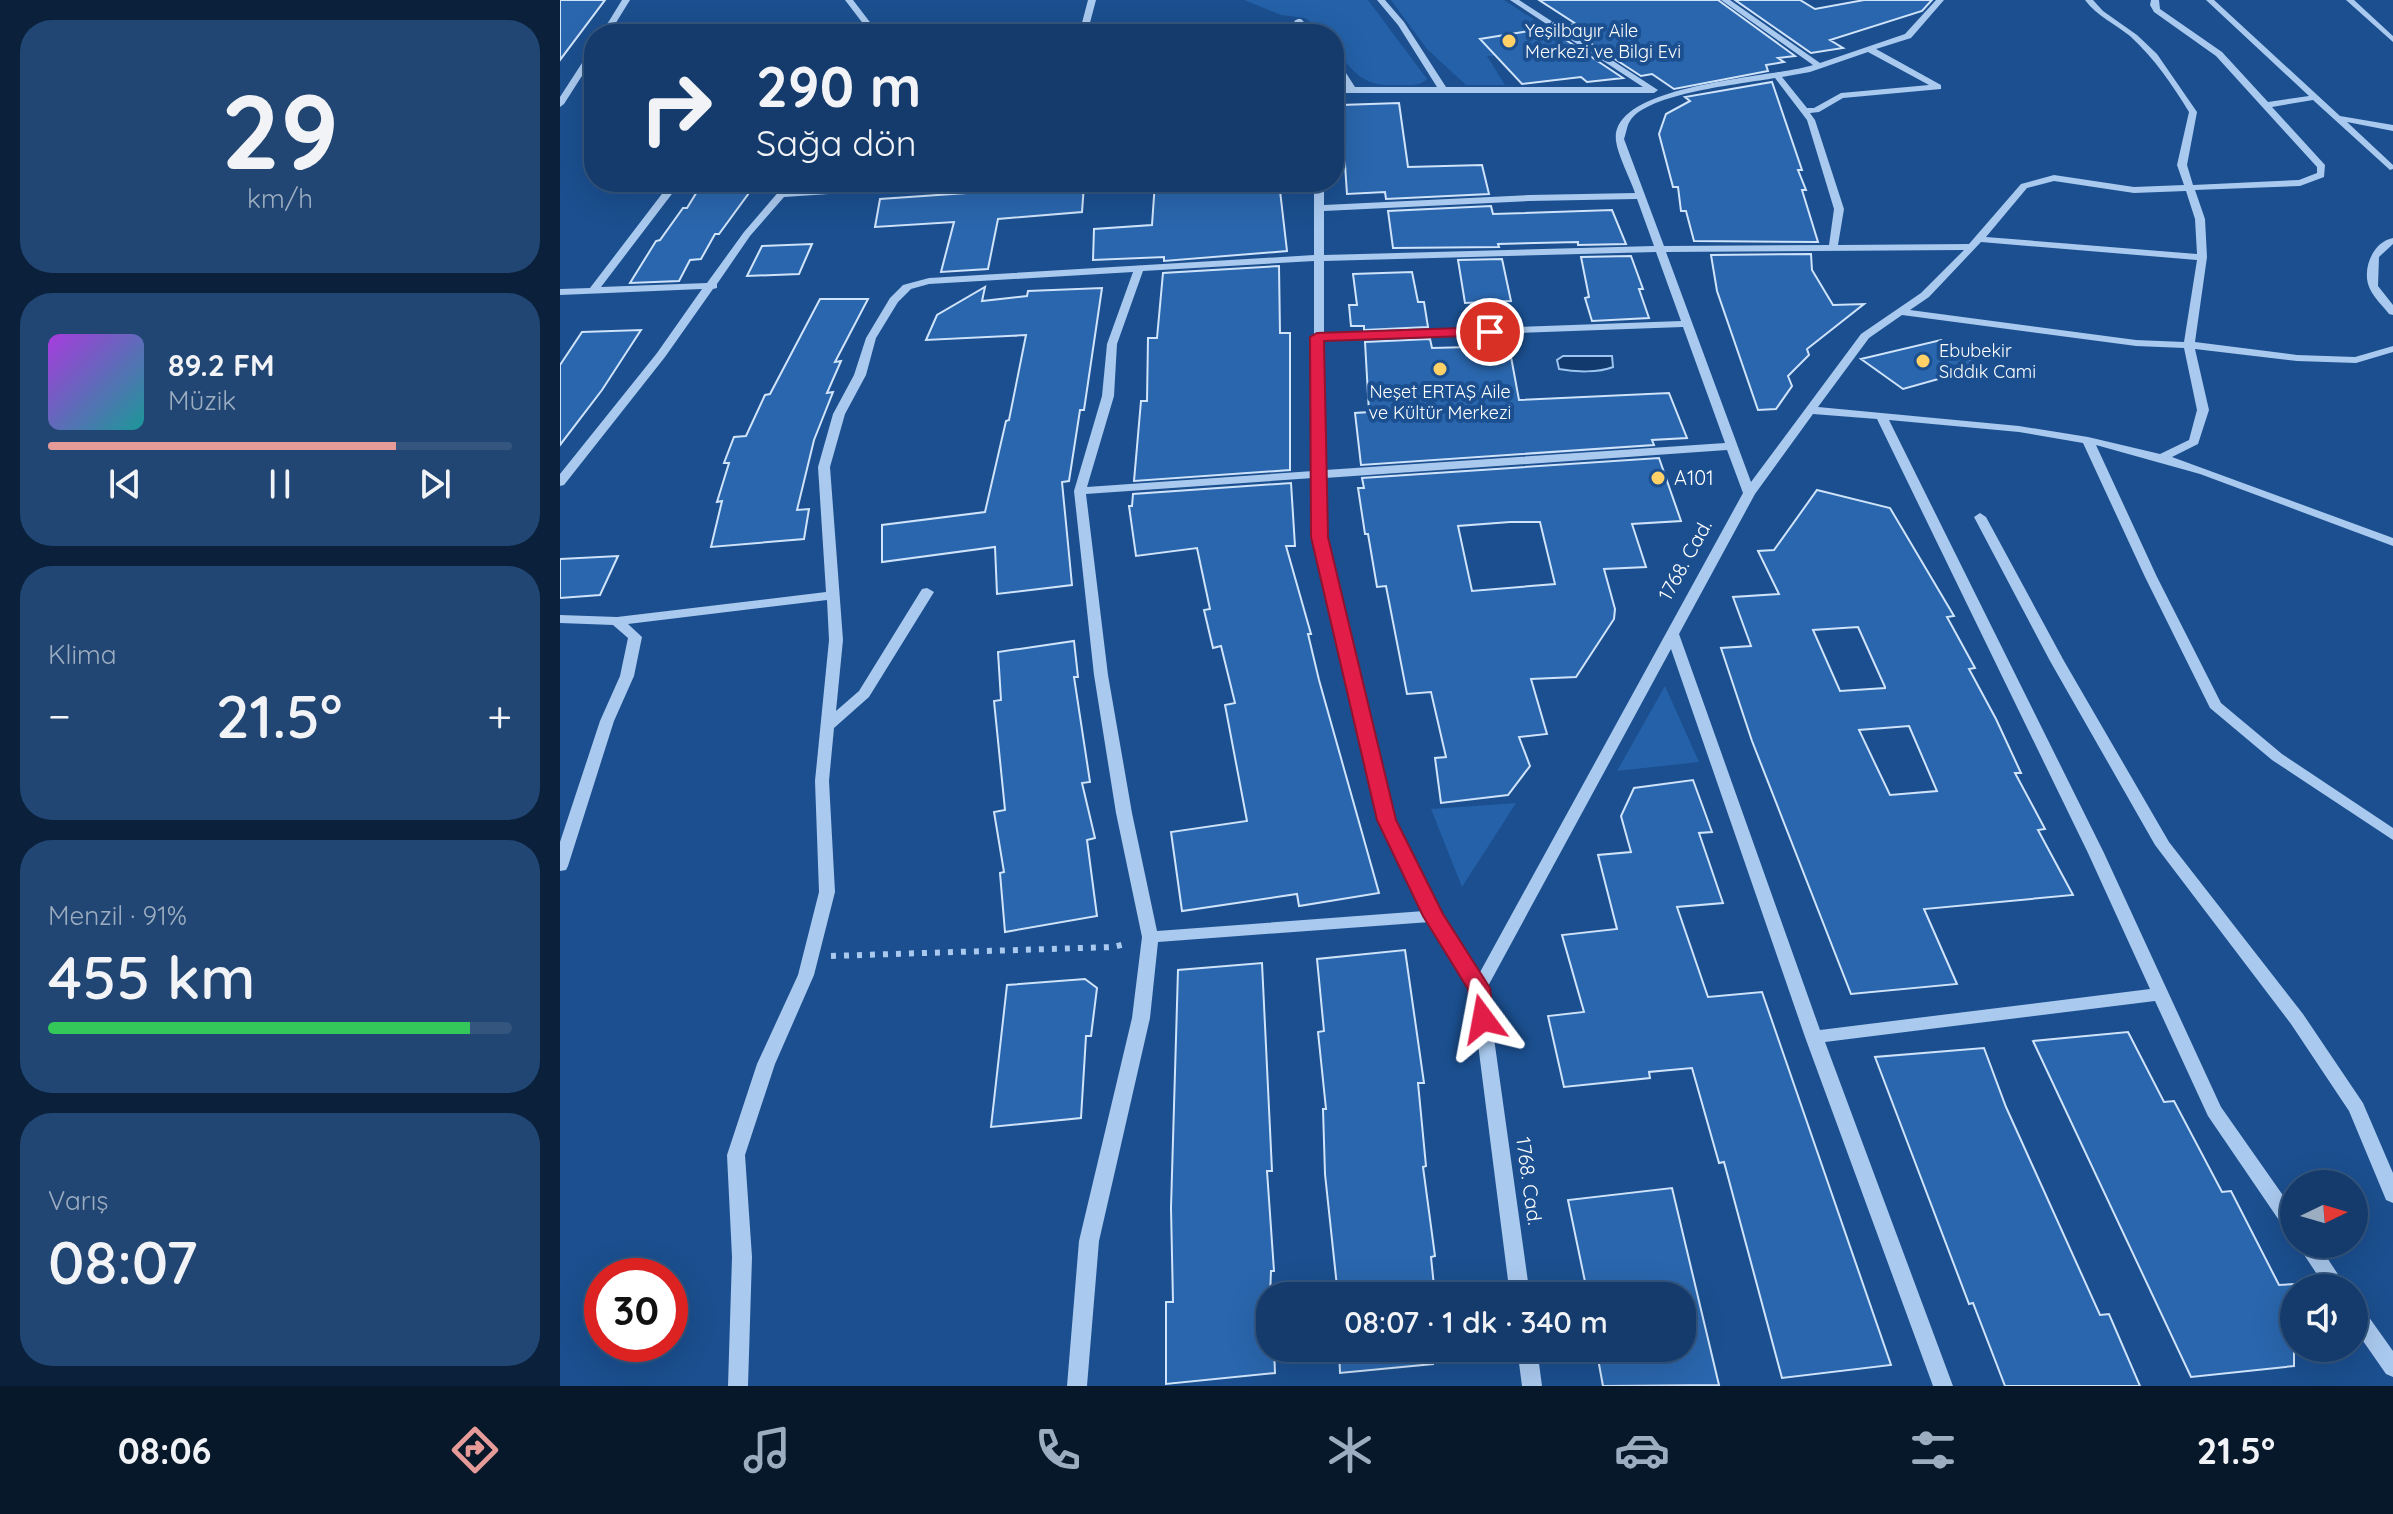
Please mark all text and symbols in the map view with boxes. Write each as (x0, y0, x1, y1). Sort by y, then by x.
place label: Yeşilbayır Aile Merkezi ve Bilgi Evi (1525, 19, 1681, 63)
marker: Yeşilbayır Aile Merkezi ve Bilgi Evi (1500, 32, 1518, 50)
text: 290 m (756, 51, 921, 121)
icon: right (624, 56, 728, 160)
text: 29 (221, 65, 339, 195)
text: Sağa dön (756, 120, 917, 165)
text: km/h (247, 182, 313, 215)
pin (1456, 298, 1524, 366)
icon: arrive (1468, 310, 1512, 354)
place label: Ebubekir Sıddık Cami (1939, 339, 2036, 383)
text: 89.2 FM (168, 346, 275, 384)
marker: Ebubekir Sıddık Cami (1914, 352, 1932, 370)
marker: Neşet ERTAŞ Aile ve Kültür Merkezi (1431, 360, 1449, 378)
place label: Neşet ERTAŞ Aile ve Kültür Merkezi (1369, 380, 1511, 424)
text: Müzik (168, 384, 236, 417)
icon: previous (103, 462, 147, 506)
icon: pause (258, 462, 302, 506)
icon: next (413, 462, 457, 506)
place label: A101 (1674, 465, 1714, 490)
marker: A101 (1649, 469, 1667, 487)
street label: 1768. Cad. (1652, 515, 1717, 605)
text: Klima (48, 638, 117, 671)
text: 21.5° (216, 678, 342, 753)
text: − (48, 688, 71, 743)
text: + (487, 688, 512, 743)
text: Menzil · 91% (48, 899, 187, 932)
text: 455 km (48, 939, 255, 1014)
position arrow (1441, 977, 1525, 1061)
street label: 1768. Cad. (1511, 1135, 1548, 1227)
north arrow (2280, 1170, 2368, 1258)
map controls (2280, 1170, 2368, 1362)
text: Varış (48, 1184, 108, 1217)
text: 08:07 (48, 1224, 198, 1299)
speed limit sign: 30 (584, 1258, 688, 1362)
button: sound (2280, 1274, 2368, 1362)
text: 08:07 · 1 dk · 340 m (1344, 1303, 1608, 1341)
icon: directions (447, 1422, 503, 1478)
icon: music (739, 1422, 795, 1478)
icon: phone (1030, 1422, 1086, 1478)
icon: climate (1322, 1422, 1378, 1478)
icon: car (1614, 1422, 1670, 1478)
icon: filters (1905, 1422, 1961, 1478)
text: 08:06 (118, 1428, 211, 1473)
text: 21.5° (2197, 1428, 2275, 1473)

